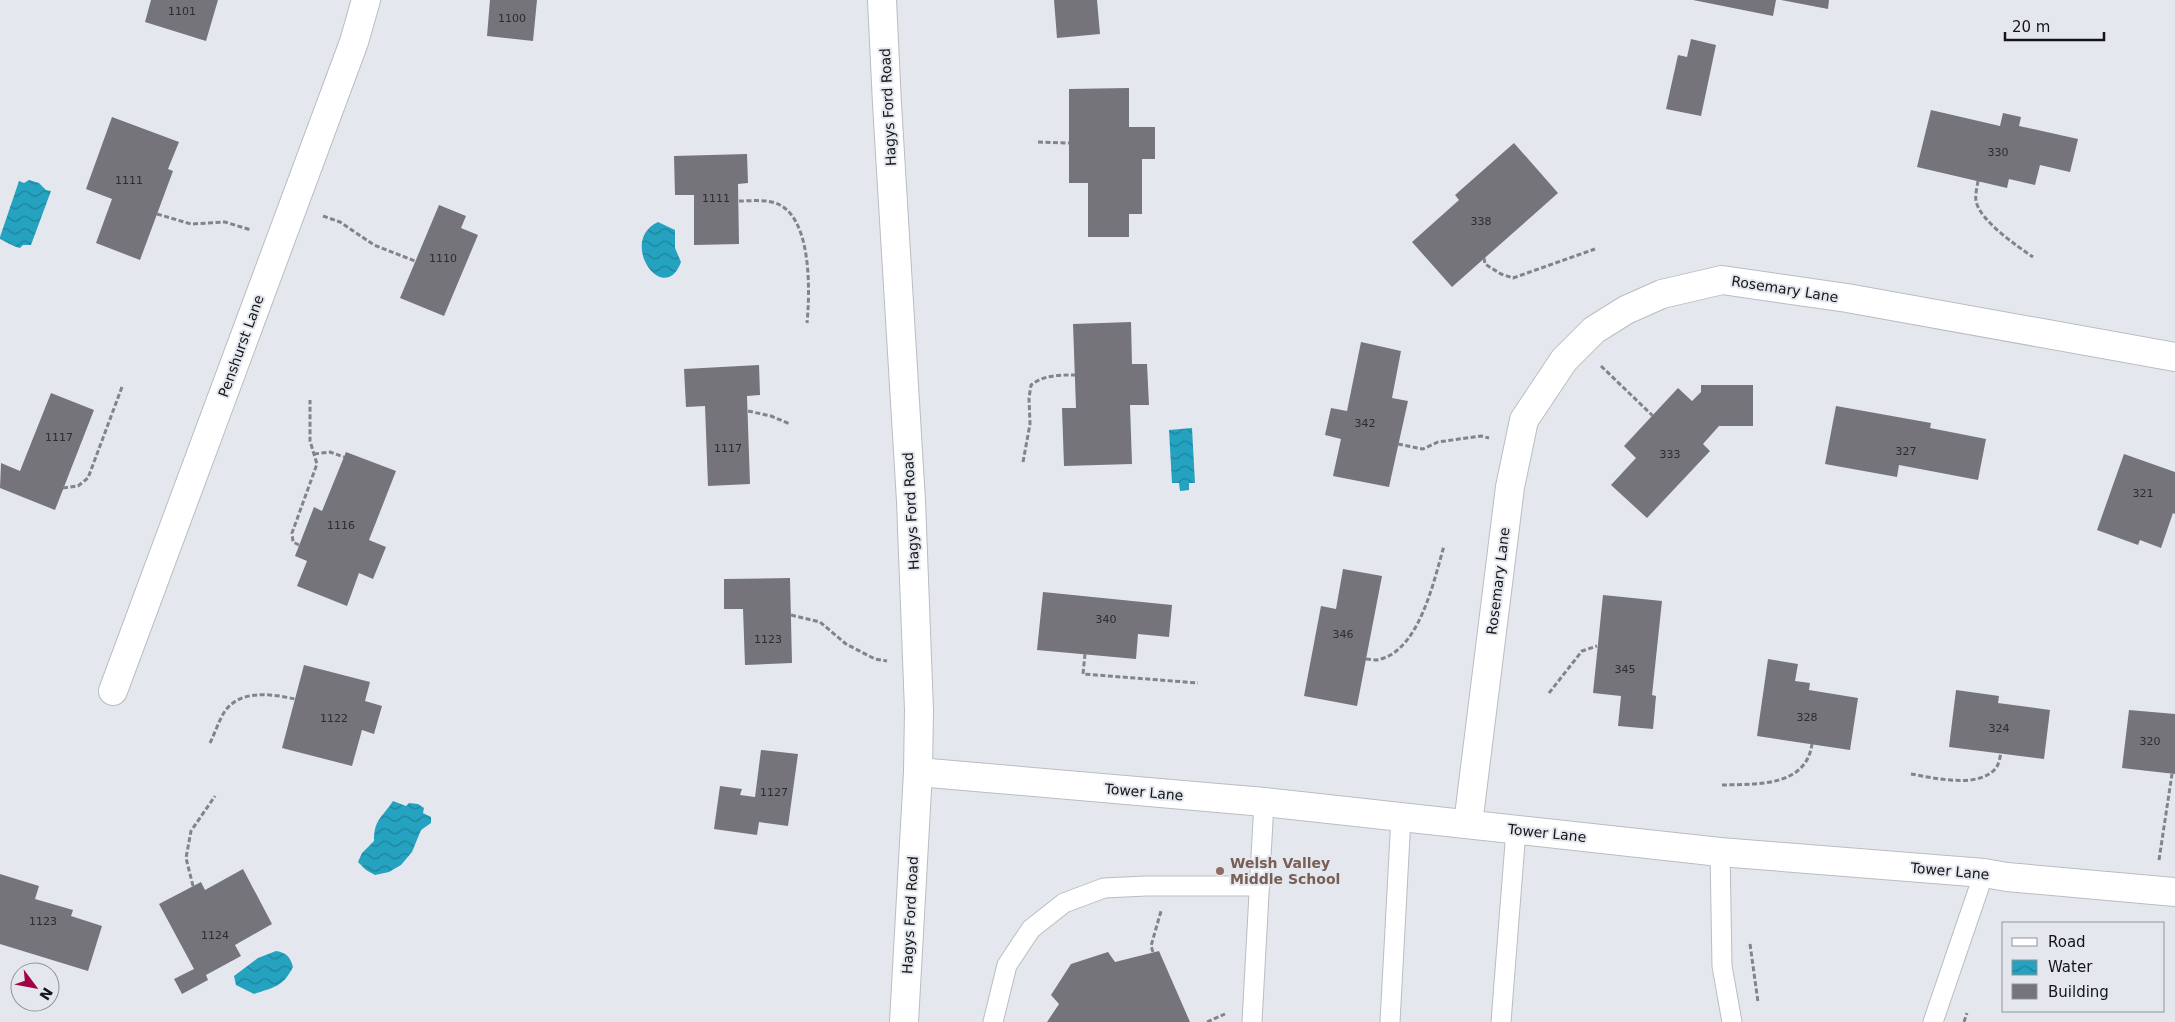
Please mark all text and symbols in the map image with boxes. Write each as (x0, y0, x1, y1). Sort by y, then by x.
house number: 1101 (168, 5, 196, 18)
scale bar (2005, 10, 2104, 42)
house number: 1100 (498, 12, 526, 25)
text: 20 m (2012, 18, 2050, 36)
street label: Hagys Ford Road (877, 48, 899, 166)
house number: 330 (1988, 146, 2009, 159)
house number: 1111 (115, 174, 143, 187)
house number: 1111 (702, 192, 730, 205)
house number: 338 (1471, 215, 1492, 228)
house number: 1110 (429, 252, 457, 265)
street label: Rosemary Lane (1730, 273, 1840, 305)
street label: Penshurst Lane (215, 293, 267, 399)
house number: 342 (1355, 417, 1376, 430)
house number: 1117 (45, 431, 73, 444)
house number: 1117 (714, 442, 742, 455)
house number: 327 (1896, 445, 1917, 458)
house number: 333 (1660, 448, 1681, 461)
street label: Hagys Ford Road (900, 452, 922, 570)
house number: 321 (2133, 487, 2154, 500)
house number: 1116 (327, 519, 355, 532)
street label: Rosemary Lane (1483, 526, 1513, 636)
house number: 340 (1096, 613, 1117, 626)
house number: 346 (1333, 628, 1354, 641)
house number: 1123 (754, 633, 782, 646)
house number: 345 (1615, 663, 1636, 676)
house number: 328 (1797, 711, 1818, 724)
house number: 1122 (320, 712, 348, 725)
house number: 324 (1989, 722, 2010, 735)
house number: 320 (2140, 735, 2161, 748)
street label: Tower Lane (1103, 781, 1184, 803)
house number: 1127 (760, 786, 788, 799)
street label: Tower Lane (1506, 821, 1587, 845)
place label: Welsh Valley Middle School (1230, 855, 1340, 887)
street label: Hagys Ford Road (899, 856, 921, 974)
street label: Tower Lane (1909, 860, 1990, 882)
marker: Welsh Valley Middle School (1214, 865, 1226, 877)
house number: 1123 (29, 915, 57, 928)
legend (2002, 922, 2165, 1012)
house number: 1124 (201, 929, 229, 942)
text: Road (2048, 933, 2086, 951)
text: Water (2048, 958, 2093, 976)
north arrow (10, 962, 60, 1012)
text: Building (2048, 983, 2109, 1001)
text: N (36, 985, 56, 1003)

